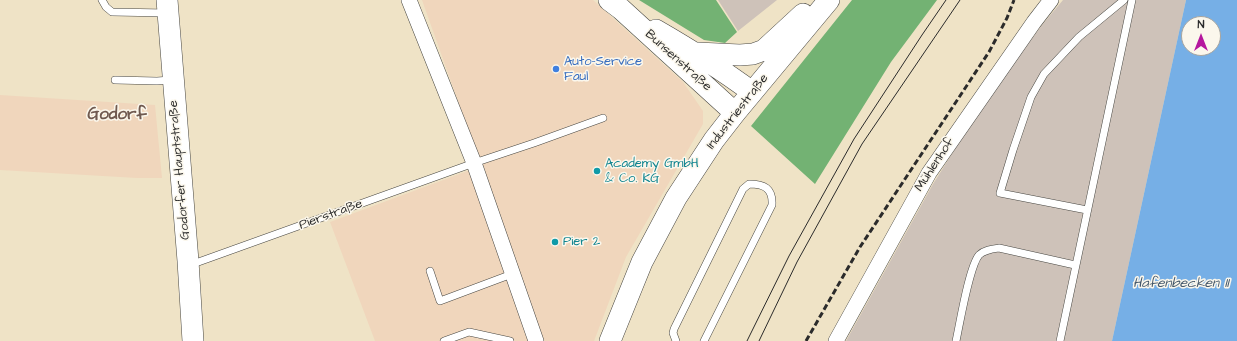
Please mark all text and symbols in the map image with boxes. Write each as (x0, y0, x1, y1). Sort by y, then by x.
north arrow (1181, 16, 1221, 56)
text: N (1198, 17, 1204, 32)
street label: Bunsenstraße (641, 27, 715, 95)
place label: Auto-Service Faul (564, 54, 642, 85)
marker: Auto-Service Faul (551, 64, 561, 74)
street label: Industriestraße (704, 71, 772, 153)
street label: Godorfer Hauptstraße (166, 100, 194, 240)
district label: Godorf (87, 105, 147, 125)
street label: Mühlenhof (912, 135, 958, 195)
place label: Academy GmbH & Co. KG (605, 156, 699, 187)
marker: Academy GmbH & Co. KG (592, 166, 602, 176)
street label: Pierstraße (297, 196, 365, 234)
place label: Pier 2 (563, 234, 600, 250)
marker: Pier 2 (550, 237, 560, 247)
water label: Hafenbecken II (1133, 276, 1229, 292)

